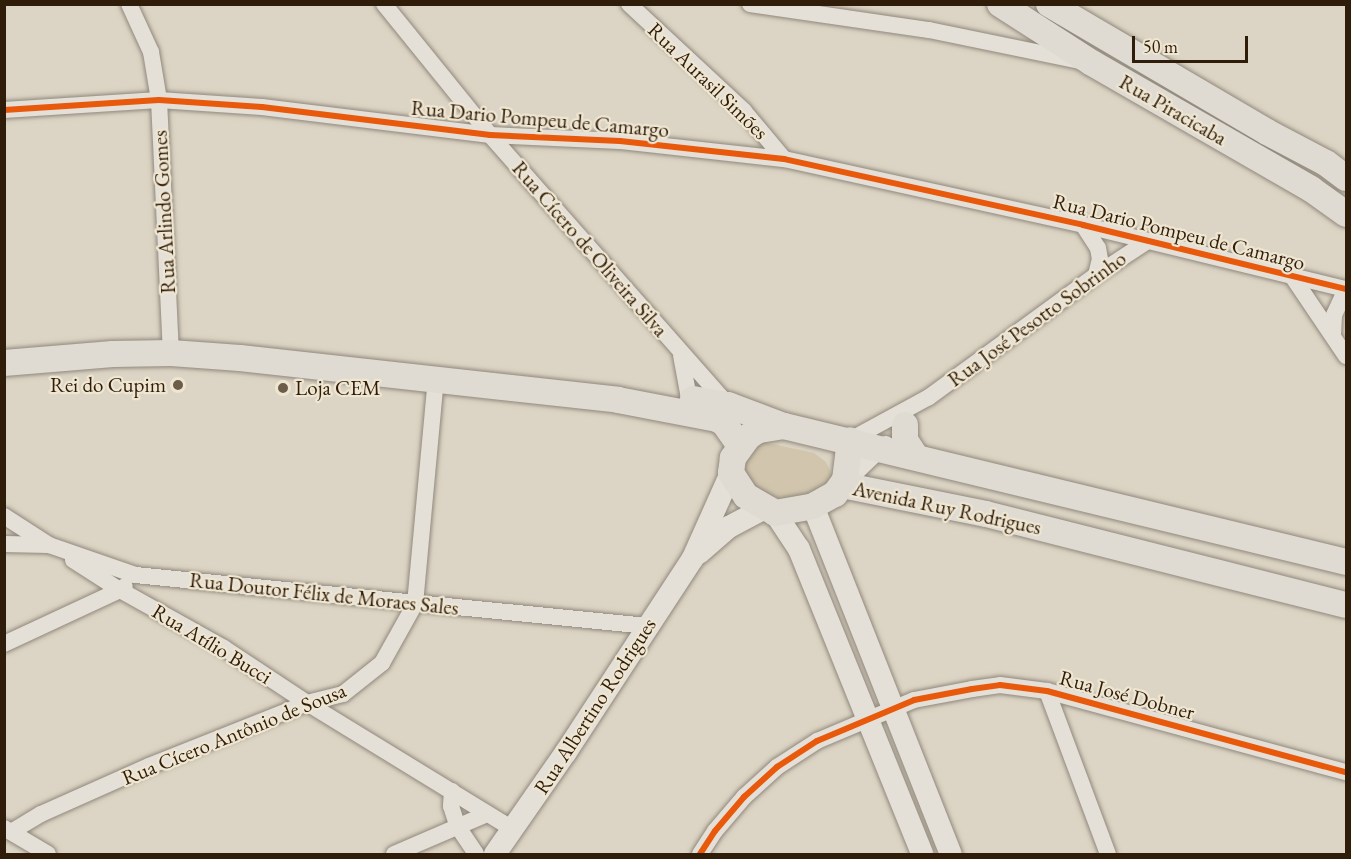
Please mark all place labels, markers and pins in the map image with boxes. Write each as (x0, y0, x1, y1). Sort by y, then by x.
place label: Rei do Cupim (50, 372, 166, 398)
place label: Loja CEM (295, 375, 381, 401)
marker: Rei do Cupim (171, 378, 185, 392)
marker: Loja CEM (276, 381, 290, 395)

